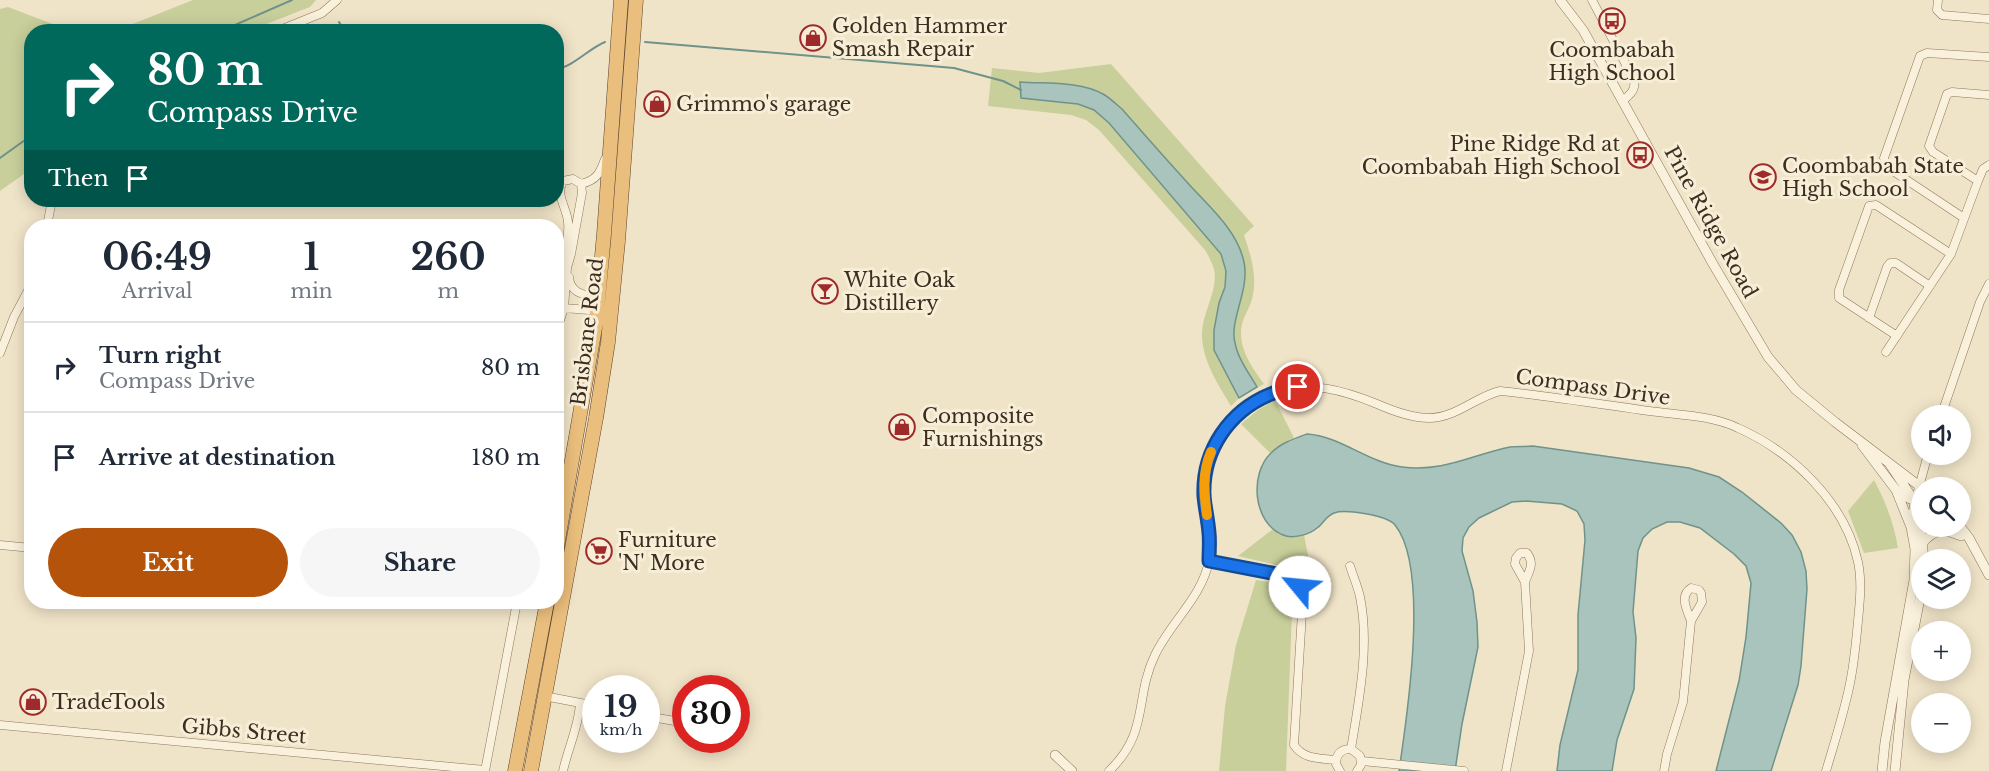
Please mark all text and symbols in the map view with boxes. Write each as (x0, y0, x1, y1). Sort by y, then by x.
bus stop icon: Coombabah High School (1597, 6, 1627, 36)
place label: Golden Hammer Smash Repair (832, 14, 1007, 61)
shop icon: Golden Hammer Smash Repair (798, 23, 828, 53)
place label: Coombabah High School (1549, 38, 1675, 85)
text: 80 m (147, 44, 263, 96)
icon: right (48, 48, 126, 126)
shop icon: Grimmo's garage (642, 89, 672, 119)
place label: Grimmo's garage (676, 92, 851, 116)
text: Compass Drive (147, 96, 358, 129)
place label: Pine Ridge Rd at Coombabah High School (1362, 132, 1620, 179)
bus stop icon: Pine Ridge Rd at Coombabah High School (1625, 140, 1655, 170)
street label: Pine Ridge Road (1659, 142, 1763, 302)
place label: Coombabah State High School (1782, 154, 1964, 201)
icon: arrive (121, 162, 154, 195)
school or university icon: Coombabah State High School (1748, 162, 1778, 192)
text: Then (48, 165, 109, 192)
text: 06:49 (102, 235, 212, 280)
text: 1 (304, 235, 319, 280)
text: 260 (411, 235, 486, 280)
street label: Brisbane Road (566, 257, 608, 407)
place label: White Oak Distillery (843, 268, 956, 315)
bar icon: White Oak Distillery (810, 276, 840, 306)
text: Arrival (122, 279, 193, 303)
text: min (290, 279, 333, 303)
text: m (438, 279, 459, 303)
text: Turn right (99, 342, 221, 369)
icon: right (48, 351, 81, 384)
text: 80 m (481, 354, 540, 381)
pin (1272, 361, 1323, 412)
street label: Compass Drive (1514, 364, 1672, 410)
text: Compass Drive (99, 369, 255, 393)
icon: arrive (1281, 370, 1314, 403)
place label: Composite Furnishings (922, 404, 1043, 451)
map controls (1911, 405, 1971, 753)
button: sound (1911, 405, 1971, 465)
shop icon: Composite Furnishings (887, 412, 917, 442)
icon: arrive (48, 441, 81, 474)
text: Arrive at destination (99, 444, 336, 471)
text: 180 m (471, 444, 540, 471)
button: search (1911, 477, 1971, 537)
button: Exit (48, 528, 288, 597)
button: Share (300, 528, 540, 597)
place label: Furniture 'N' More (618, 528, 717, 575)
supermarket icon: Furniture 'N' More (584, 536, 614, 566)
button: layers (1911, 549, 1971, 609)
position arrow (1268, 555, 1332, 619)
button: + (1911, 621, 1971, 681)
speed limit sign: 30 (672, 675, 750, 753)
shop icon: TradeTools (18, 687, 48, 717)
text: 19 (604, 688, 638, 725)
place label: TradeTools (52, 690, 165, 714)
button: − (1911, 693, 1971, 753)
street label: Gibbs Street (181, 714, 308, 748)
text: km/h (600, 720, 642, 739)

